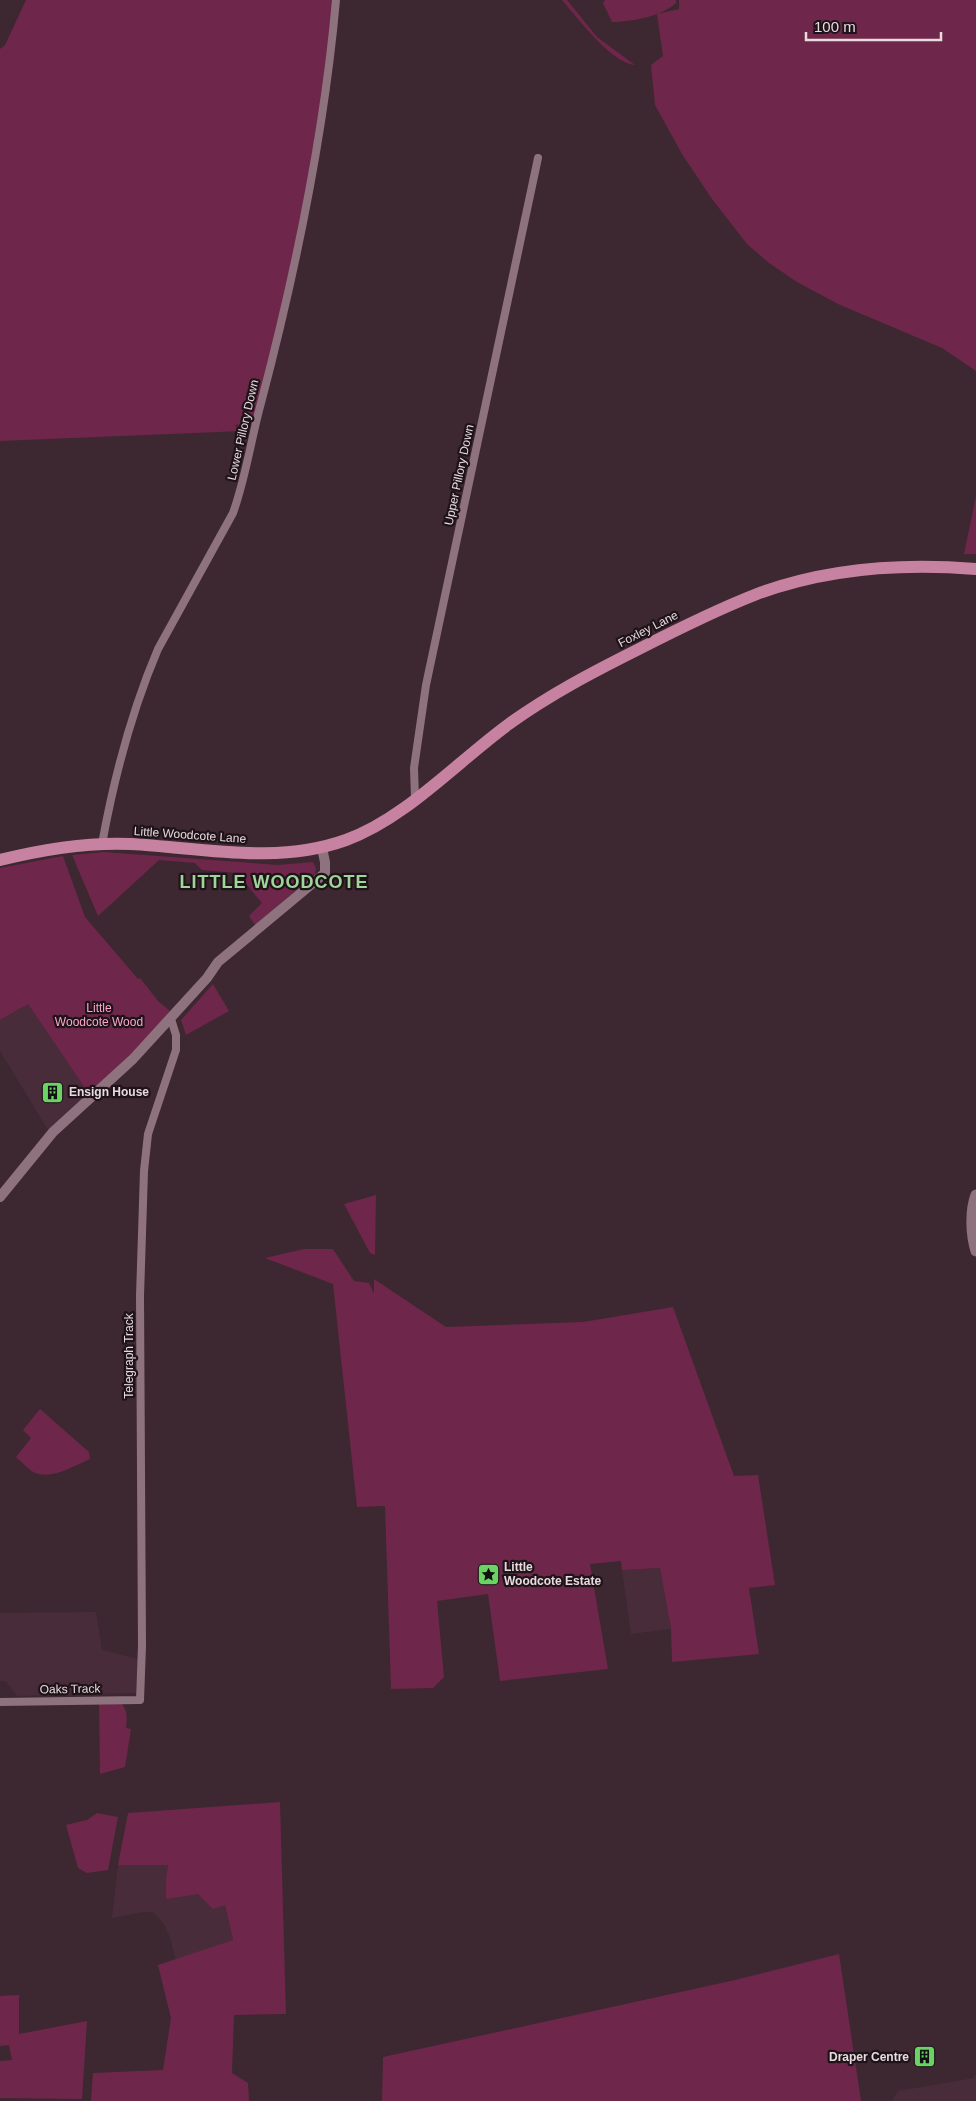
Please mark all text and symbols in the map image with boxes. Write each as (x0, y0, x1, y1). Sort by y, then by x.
scale bar (806, 10, 941, 42)
text: 100 m (814, 18, 856, 35)
street label: Lower Pillory Down (225, 378, 261, 482)
street label: Upper Pillory Down (441, 423, 477, 527)
street label: Foxley Lane (616, 608, 681, 650)
street label: Little Woodcote Lane (133, 824, 247, 846)
district label: LITTLE WOODCOTE (180, 872, 368, 892)
park label: Little Woodcote Wood (55, 1001, 143, 1029)
building icon: Ensign House (41, 1080, 65, 1104)
place label: Ensign House (69, 1085, 149, 1099)
street label: Telegraph Track (122, 1312, 136, 1399)
place label: Little Woodcote Estate (504, 1560, 601, 1588)
place icon: Little Woodcote Estate (476, 1562, 500, 1586)
street label: Oaks Track (40, 1681, 101, 1697)
building icon: Draper Centre (913, 2045, 937, 2069)
place label: Draper Centre (829, 2050, 909, 2064)

